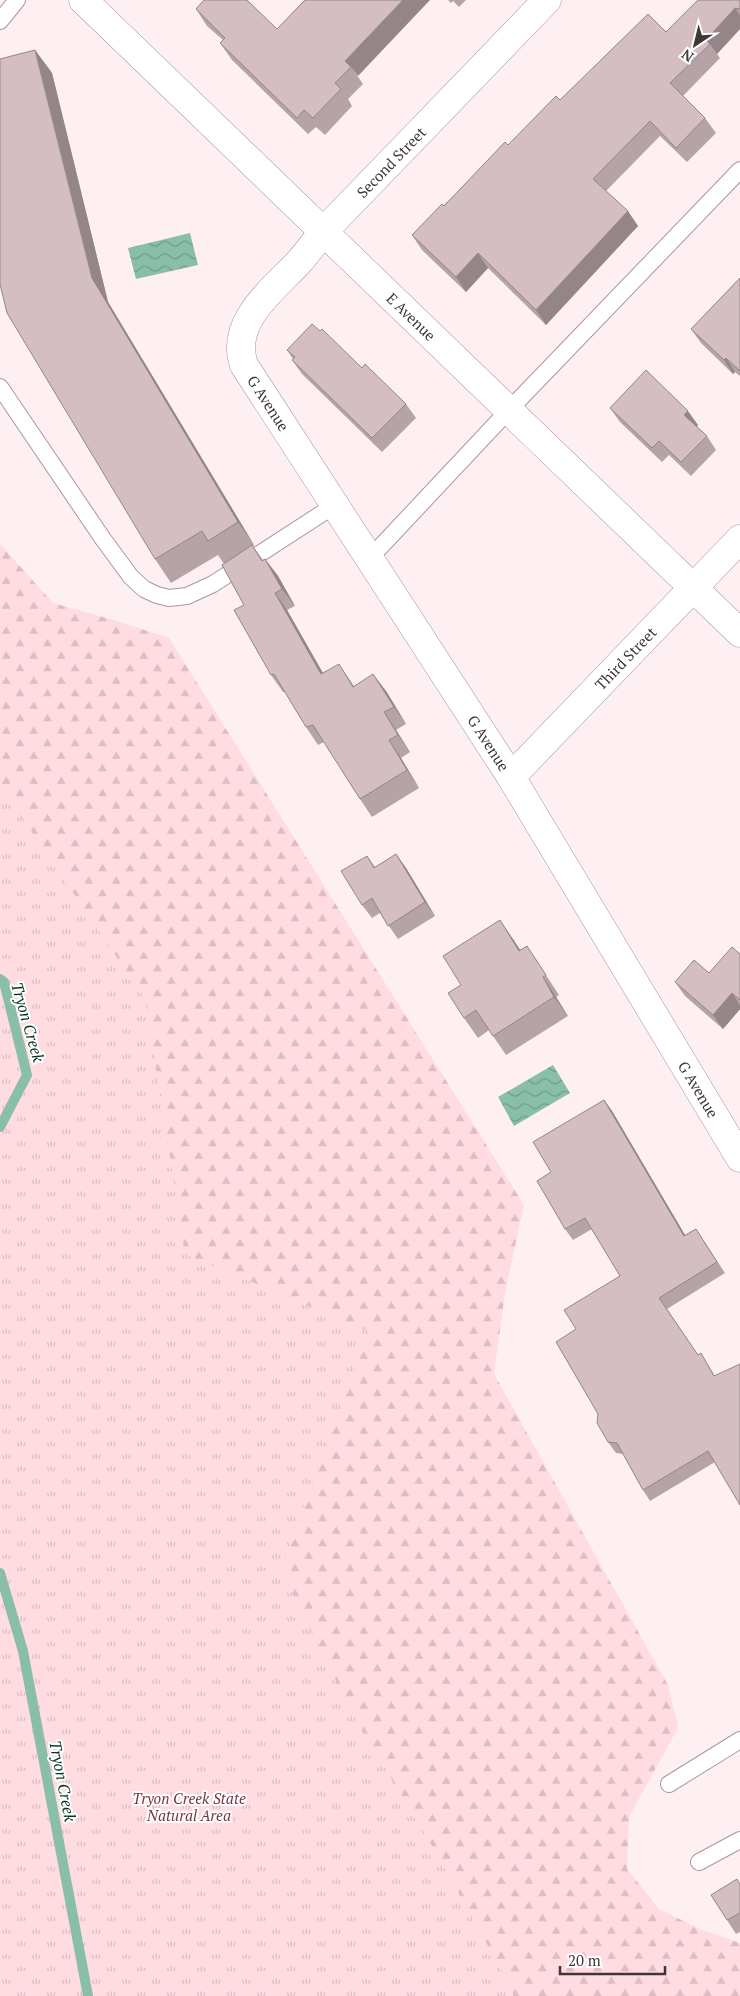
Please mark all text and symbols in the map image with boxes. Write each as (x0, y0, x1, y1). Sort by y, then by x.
north arrow (670, 20, 720, 70)
text: N (677, 45, 697, 67)
street label: Second Street (352, 122, 430, 202)
street label: E Avenue (382, 288, 440, 345)
street label: G Avenue (243, 371, 294, 435)
street label: Third Street (590, 622, 661, 694)
street label: G Avenue (463, 711, 514, 775)
water label: Tryon Creek (6, 979, 50, 1065)
street label: G Avenue (674, 1057, 723, 1121)
water label: Tryon Creek (44, 1739, 82, 1824)
park label: Tryon Creek State Natural Area (132, 1788, 246, 1825)
scale bar (560, 1944, 665, 1976)
text: 20 m (568, 1950, 601, 1970)

